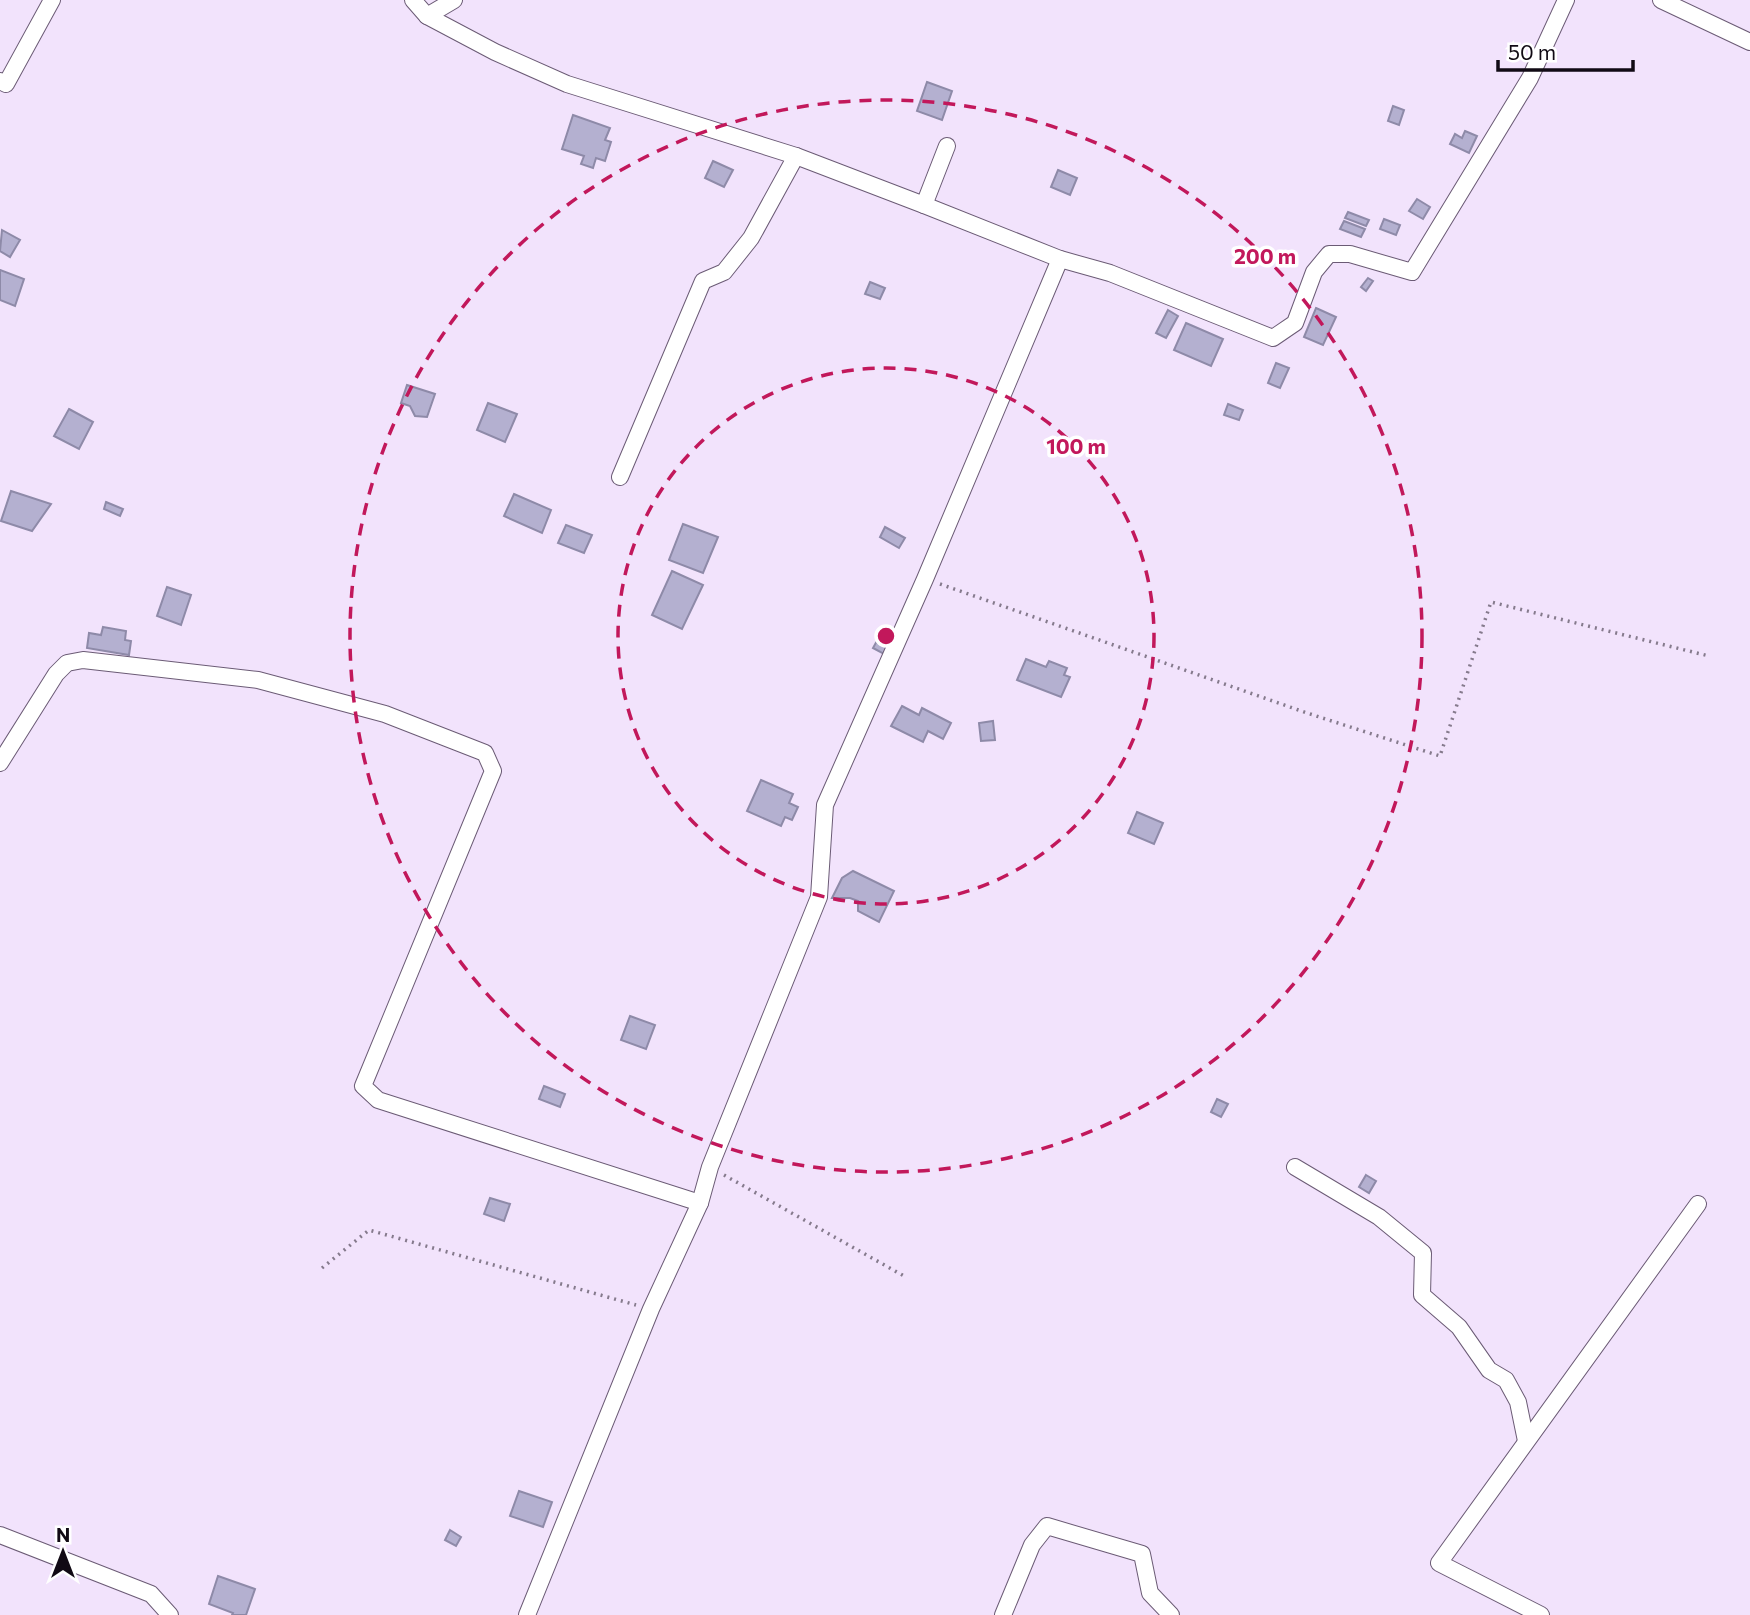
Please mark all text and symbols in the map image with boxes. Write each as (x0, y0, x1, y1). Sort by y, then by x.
scale bar (1498, 28, 1633, 72)
text: 50 m (1508, 39, 1556, 64)
text: 200 m (1234, 243, 1296, 268)
text: 100 m (1046, 433, 1106, 458)
centre of rings (874, 624, 898, 648)
north arrow (28, 1517, 98, 1587)
text: N (56, 1523, 70, 1546)

